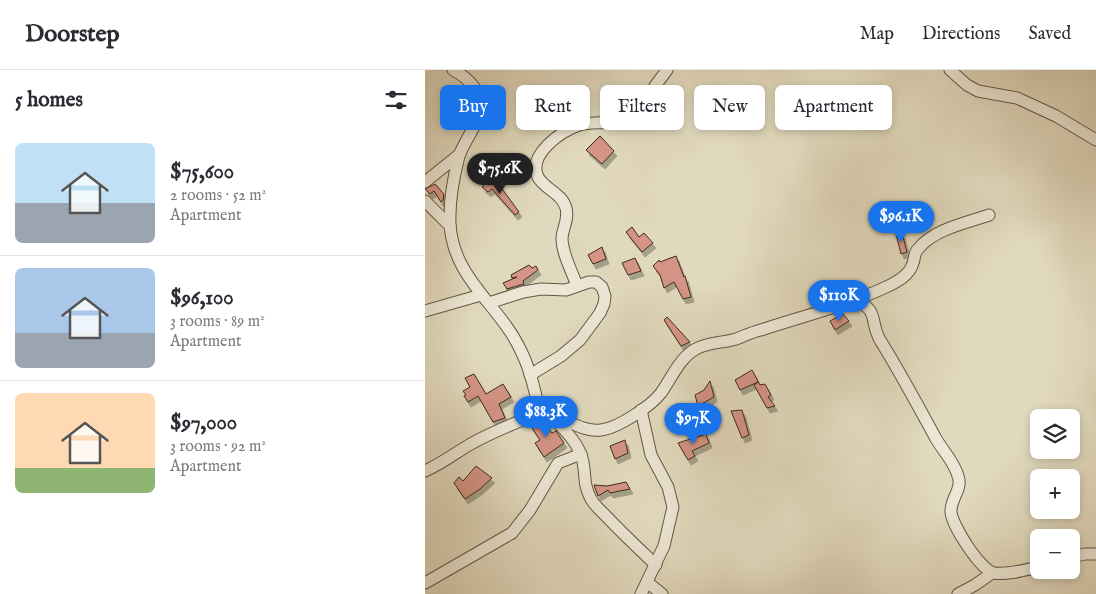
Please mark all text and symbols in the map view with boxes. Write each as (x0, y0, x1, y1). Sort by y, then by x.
text: Doorstep (25, 19, 120, 50)
text: Map (860, 23, 894, 46)
text: Directions (922, 23, 1000, 46)
text: Saved (1028, 23, 1071, 46)
chip: Buy (440, 85, 506, 130)
chip: Rent (516, 85, 590, 130)
chip: Filters (600, 85, 684, 130)
chip: New (694, 85, 765, 130)
chip: Apartment (775, 85, 892, 130)
icon: filters (382, 86, 410, 114)
text: 5 homes (15, 87, 83, 114)
pin: $75.6K (459, 152, 541, 195)
text: $75,600 (170, 159, 234, 186)
text: $75.6K (478, 159, 522, 179)
icon: home (55, 163, 115, 223)
text: 2 rooms · 52 m² (170, 186, 266, 206)
pin: $96.1K (860, 200, 942, 243)
text: Apartment (170, 206, 241, 226)
text: $96.1K (879, 207, 923, 227)
pin: $110K (804, 280, 874, 322)
text: $96,100 (170, 285, 234, 312)
text: $110K (819, 286, 859, 306)
icon: home (55, 288, 115, 348)
text: 3 rooms · 89 m² (170, 312, 265, 332)
text: Apartment (170, 332, 241, 352)
pin: $88.3K (505, 396, 587, 438)
text: $88.3K (525, 402, 567, 422)
pin: $97K (663, 402, 723, 445)
text: $97K (676, 409, 710, 429)
map controls (1030, 409, 1080, 579)
button: layers (1030, 409, 1080, 459)
text: $97,000 (170, 410, 237, 437)
icon: home (55, 413, 115, 473)
text: 3 rooms · 92 m² (170, 437, 266, 457)
text: Apartment (170, 457, 241, 477)
button: + (1030, 469, 1080, 519)
button: − (1030, 529, 1080, 579)

